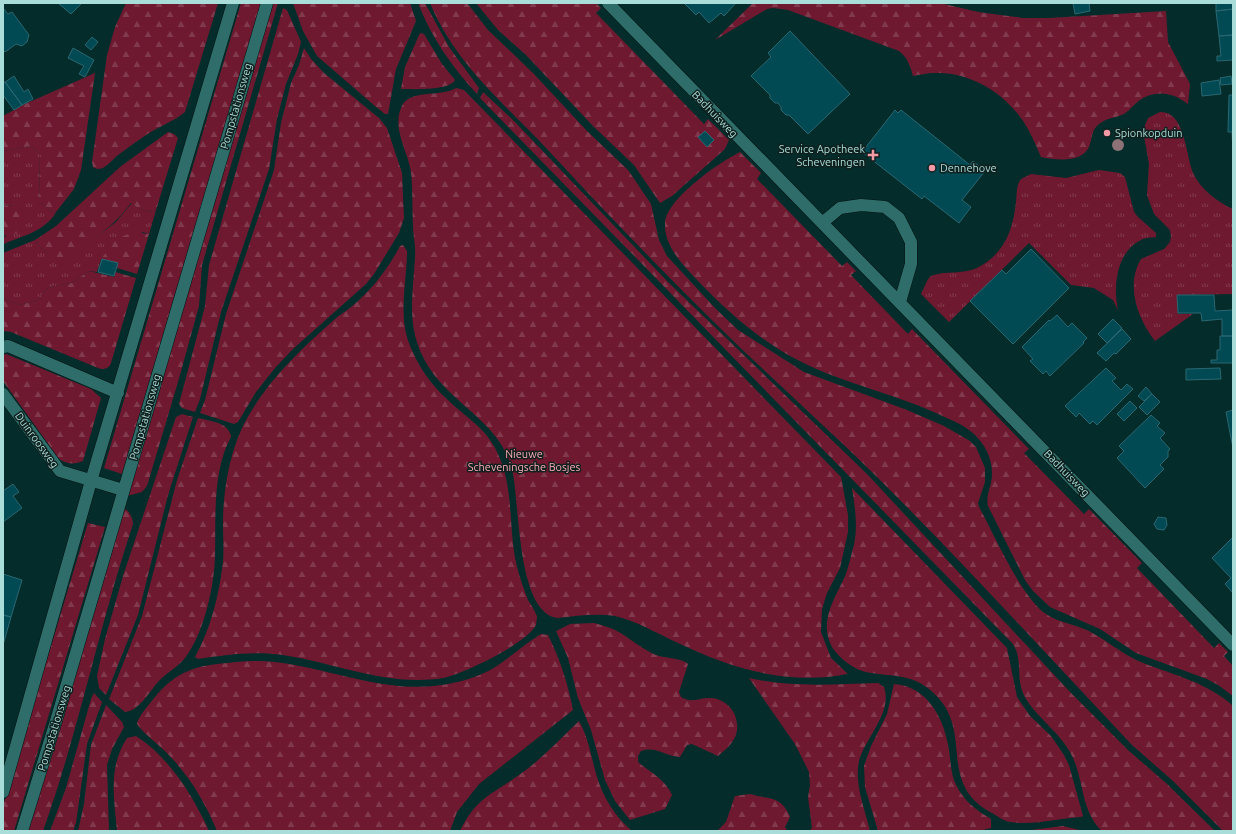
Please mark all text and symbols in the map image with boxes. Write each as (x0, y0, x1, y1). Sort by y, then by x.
street label: Pompstationsweg (218, 62, 254, 150)
street label: Badhuisweg (690, 88, 740, 140)
place label: Spionkopduin (1115, 127, 1182, 139)
marker: Spionkopduin (1102, 128, 1112, 138)
place label: Service Apotheek Scheveningen (779, 143, 865, 168)
marker: Service Apotheek Scheveningen (868, 150, 878, 160)
place label: Dennehove (940, 162, 997, 174)
marker: Dennehove (927, 163, 937, 173)
street label: Pompstationsweg (127, 373, 163, 461)
street label: Duinroosweg (13, 410, 61, 470)
street label: Badhuisweg (1042, 447, 1092, 499)
park label: Nieuwe Scheveningsche Bosjes (468, 448, 581, 473)
street label: Pompstationsweg (35, 684, 73, 772)

